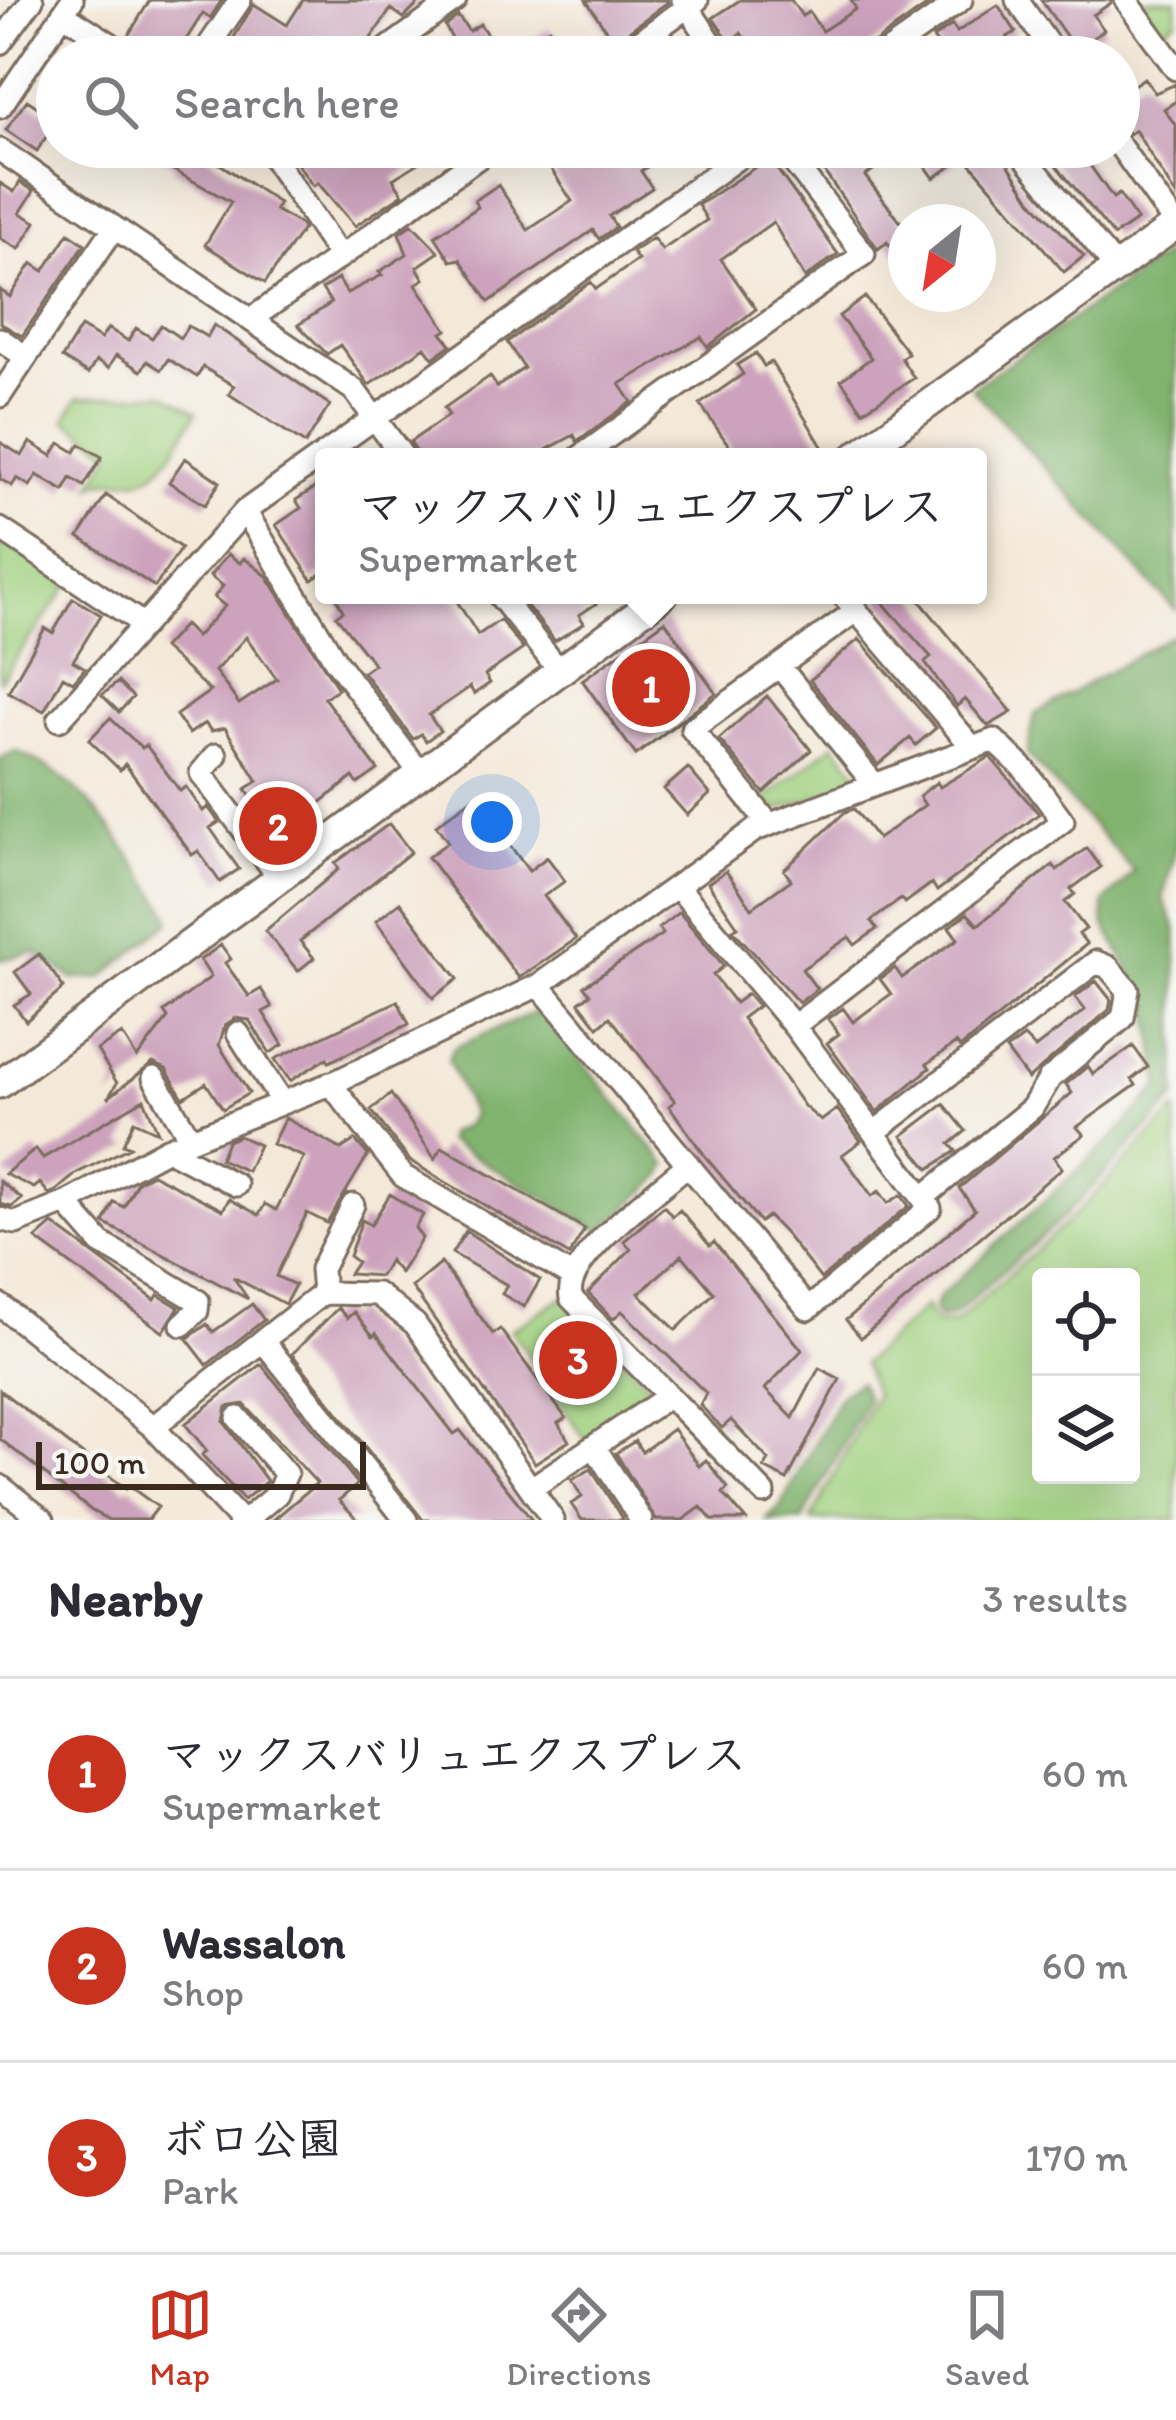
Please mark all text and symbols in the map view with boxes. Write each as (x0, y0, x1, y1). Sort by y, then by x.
search box (36, 36, 1140, 168)
icon: search (78, 69, 144, 135)
text: Search here (174, 75, 400, 129)
north arrow (888, 204, 996, 312)
popup (315, 448, 987, 604)
text: マックスバリュエクスプレス (358, 479, 944, 533)
text: Supermarket (358, 535, 578, 582)
pin: 1 (612, 643, 690, 733)
pin: 2 (239, 781, 317, 871)
your location (462, 792, 522, 852)
map controls (1032, 1268, 1140, 1484)
button: locate (1032, 1268, 1140, 1376)
pin: 3 (539, 1315, 617, 1405)
button: layers (1032, 1376, 1140, 1484)
scale bar (36, 1436, 366, 1489)
text: 100 m (54, 1443, 145, 1482)
text: Nearby (48, 1568, 203, 1629)
text: 3 results (982, 1575, 1128, 1622)
text: マックスバリュエクスプレス (162, 1727, 747, 1781)
text: 1 (78, 1750, 96, 1797)
text: 60 m (1042, 1750, 1128, 1797)
text: Supermarket (162, 1783, 381, 1830)
text: Wassalon (162, 1915, 346, 1969)
text: 2 (77, 1942, 97, 1989)
text: 60 m (1042, 1942, 1128, 1989)
text: Shop (162, 1969, 244, 2016)
text: ボロ公園 (162, 2111, 342, 2165)
text: 3 (76, 2134, 98, 2181)
text: 170 m (1025, 2134, 1128, 2181)
text: Park (162, 2167, 239, 2214)
tab: Map (147, 2282, 213, 2393)
tab: Directions (506, 2282, 651, 2393)
tab: Saved (945, 2282, 1029, 2393)

